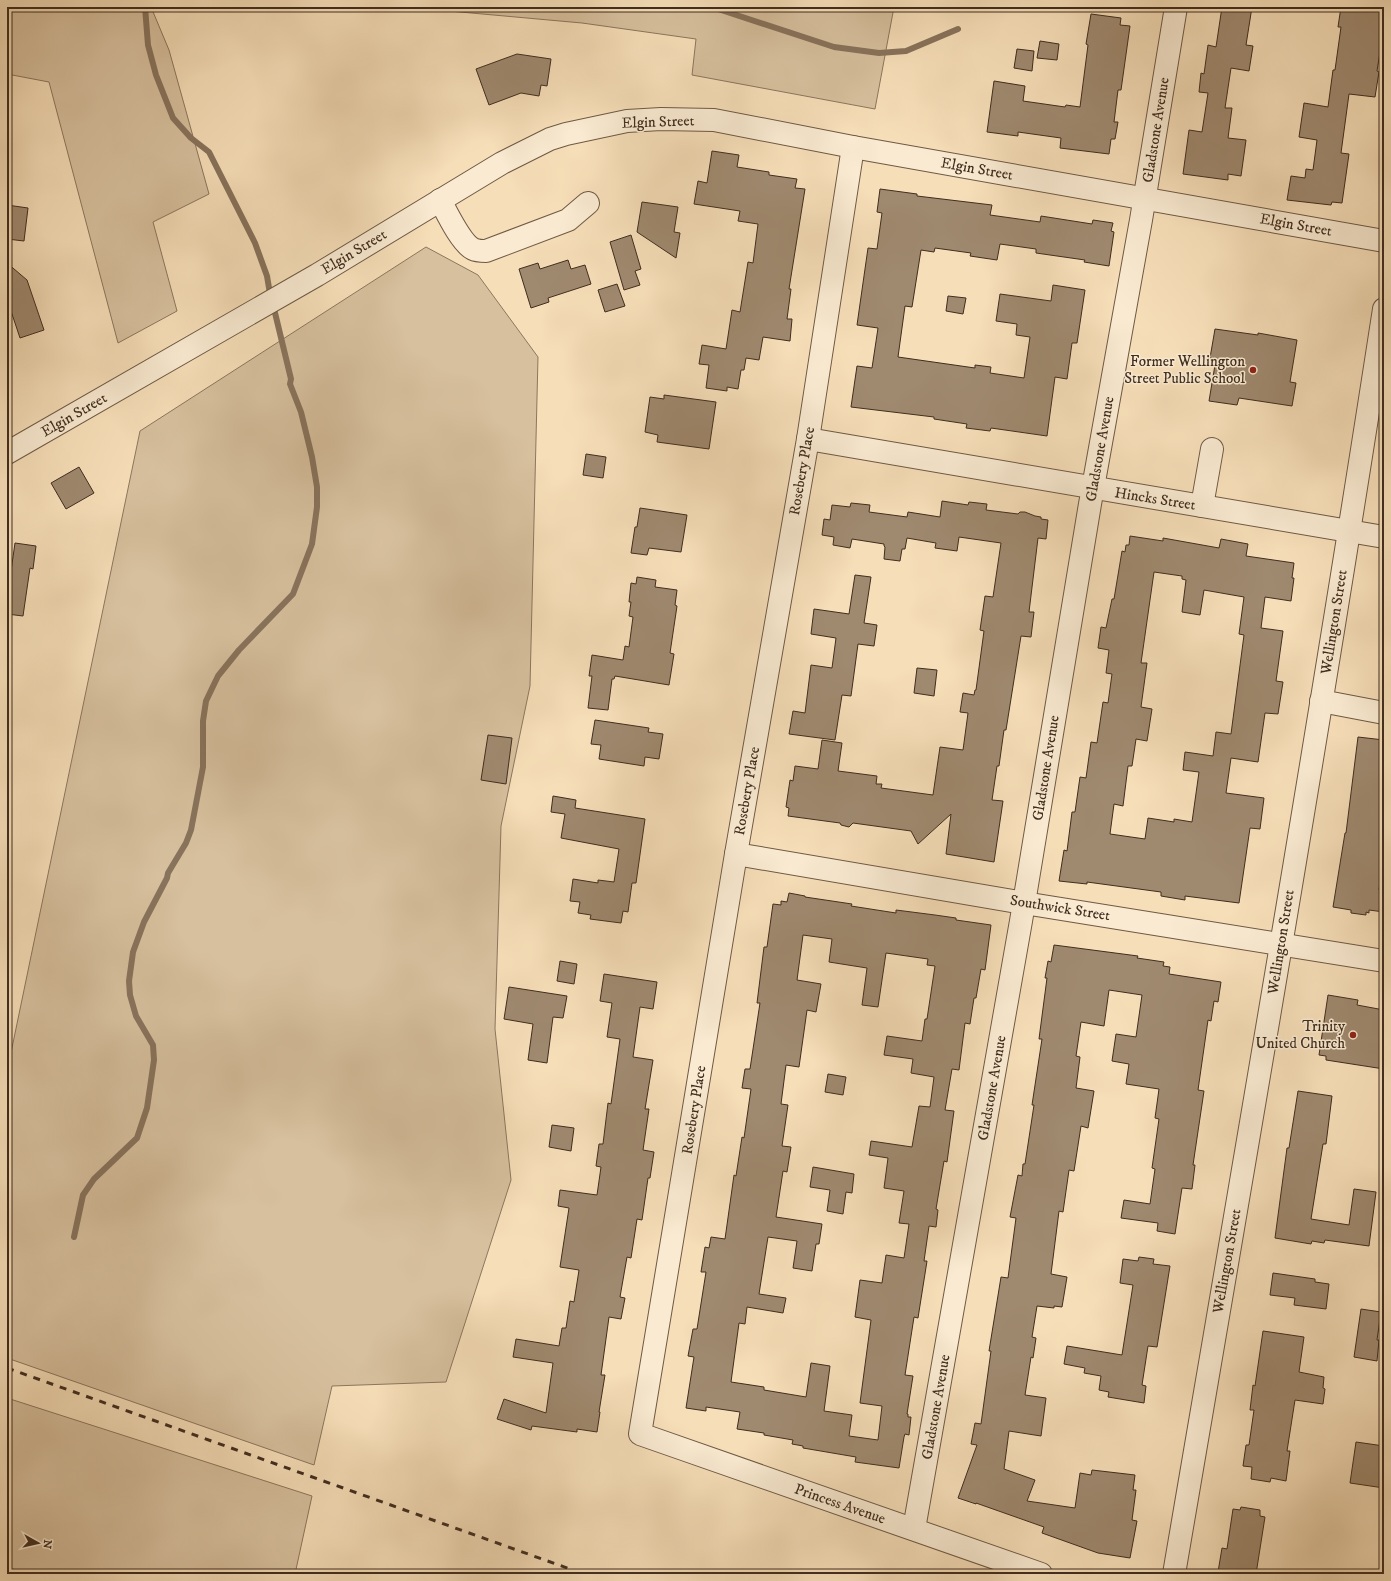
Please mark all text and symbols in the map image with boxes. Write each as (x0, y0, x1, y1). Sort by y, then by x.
street label: Gladstone Avenue (1138, 76, 1174, 184)
street label: Elgin Street (621, 111, 695, 133)
street label: Elgin Street (939, 153, 1015, 185)
street label: Elgin Street (1258, 209, 1334, 241)
street label: Elgin Street (318, 225, 390, 279)
place label: Former Wellington Street Public School (1124, 352, 1245, 388)
marker: Former Wellington Street Public School (1248, 365, 1258, 375)
street label: Elgin Street (38, 388, 110, 441)
street label: Gladstone Avenue (1081, 395, 1119, 503)
street label: Rosebery Place (785, 425, 819, 517)
street label: Hincks Street (1113, 483, 1197, 515)
street label: Wellington Street (1316, 568, 1352, 677)
street label: Gladstone Avenue (1028, 714, 1064, 822)
street label: Rosebery Place (730, 745, 764, 837)
street label: Wellington Street (1263, 888, 1299, 997)
street label: Southwick Street (1009, 891, 1112, 925)
place label: Trinity United Church (1256, 1017, 1346, 1053)
marker: Trinity United Church (1348, 1030, 1358, 1040)
street label: Gladstone Avenue (973, 1034, 1011, 1142)
street label: Rosebery Place (678, 1064, 710, 1156)
street label: Wellington Street (1208, 1207, 1246, 1316)
street label: Gladstone Avenue (917, 1353, 955, 1461)
street label: Princess Avenue (792, 1480, 888, 1528)
north arrow (18, 1523, 58, 1563)
text: N (39, 1539, 54, 1550)

